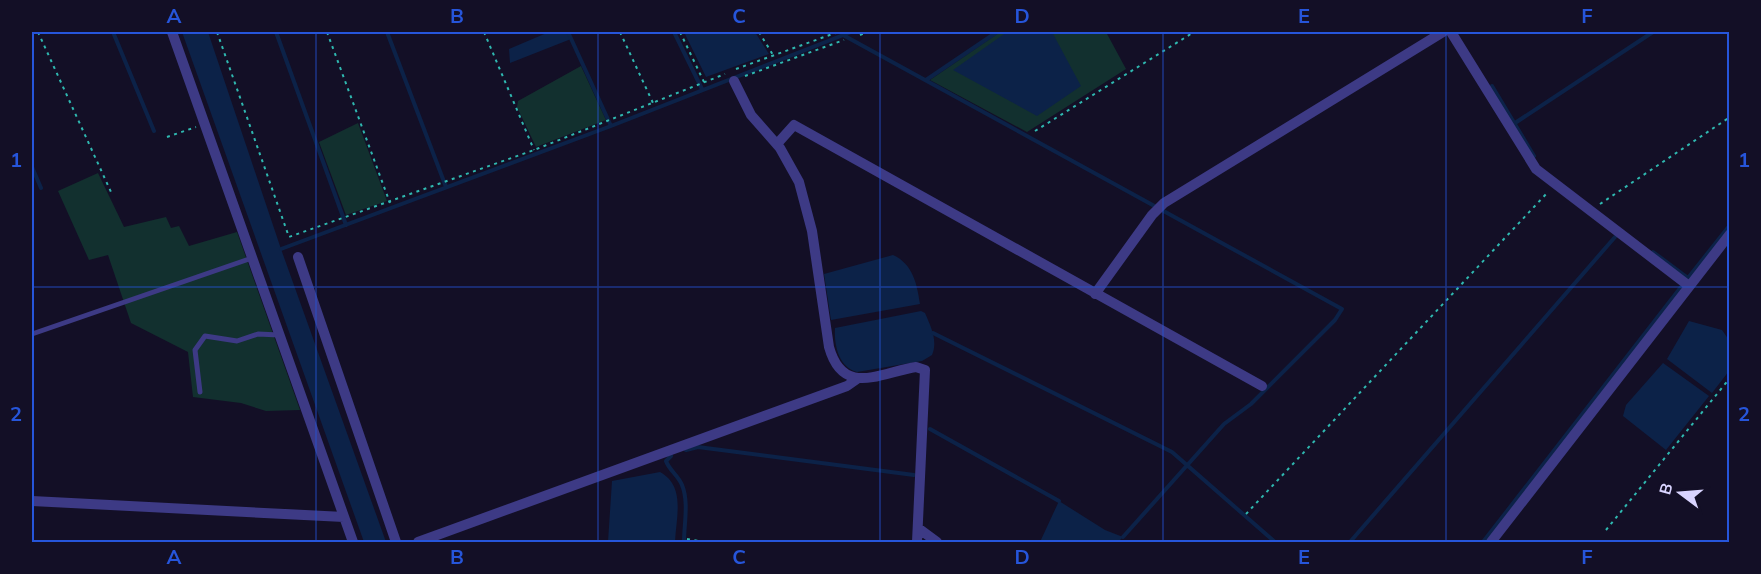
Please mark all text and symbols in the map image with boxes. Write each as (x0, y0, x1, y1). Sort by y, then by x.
text: A (167, 3, 182, 28)
text: B (450, 3, 464, 28)
text: C (732, 3, 746, 28)
text: D (1014, 3, 1030, 28)
text: E (1298, 3, 1310, 28)
text: F (1581, 3, 1593, 28)
text: 1 (10, 147, 22, 172)
text: 1 (1738, 147, 1750, 172)
text: 2 (10, 401, 22, 426)
text: 2 (1738, 401, 1750, 426)
north arrow (1650, 463, 1710, 523)
text: B (1654, 481, 1677, 497)
text: A (167, 544, 182, 569)
text: B (450, 544, 464, 569)
text: C (732, 544, 746, 569)
text: D (1014, 544, 1030, 569)
text: E (1298, 544, 1310, 569)
text: F (1581, 544, 1593, 569)

